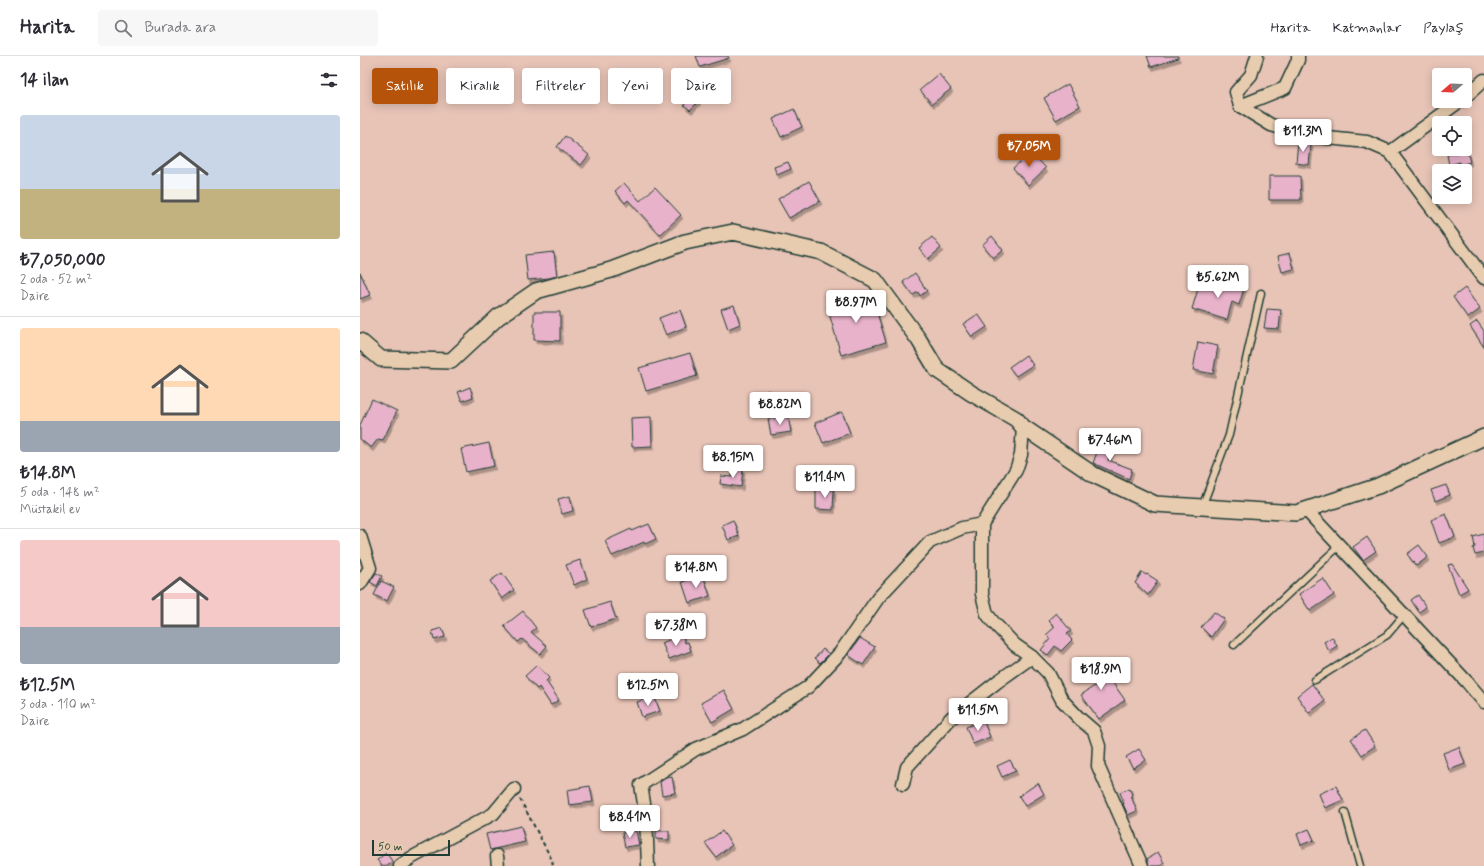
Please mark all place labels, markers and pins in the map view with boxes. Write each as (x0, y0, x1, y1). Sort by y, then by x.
pin: ₺11.3M (1270, 119, 1336, 153)
pin: ₺7.05M (996, 134, 1062, 168)
pin: ₺5.62M (1185, 265, 1251, 299)
pin: ₺8.97M (823, 290, 889, 324)
pin: ₺8.82M (747, 392, 813, 426)
pin: ₺7.46M (1077, 428, 1143, 462)
pin: ₺8.15M (700, 445, 766, 479)
pin: ₺11.4M (792, 465, 858, 499)
pin: ₺14.8M (663, 555, 729, 589)
pin: ₺7.38M (643, 613, 709, 647)
pin: ₺18.9M (1068, 657, 1134, 691)
pin: ₺12.5M (615, 673, 681, 707)
pin: ₺11.5M (945, 698, 1011, 732)
pin: ₺8.41M (597, 805, 663, 839)

